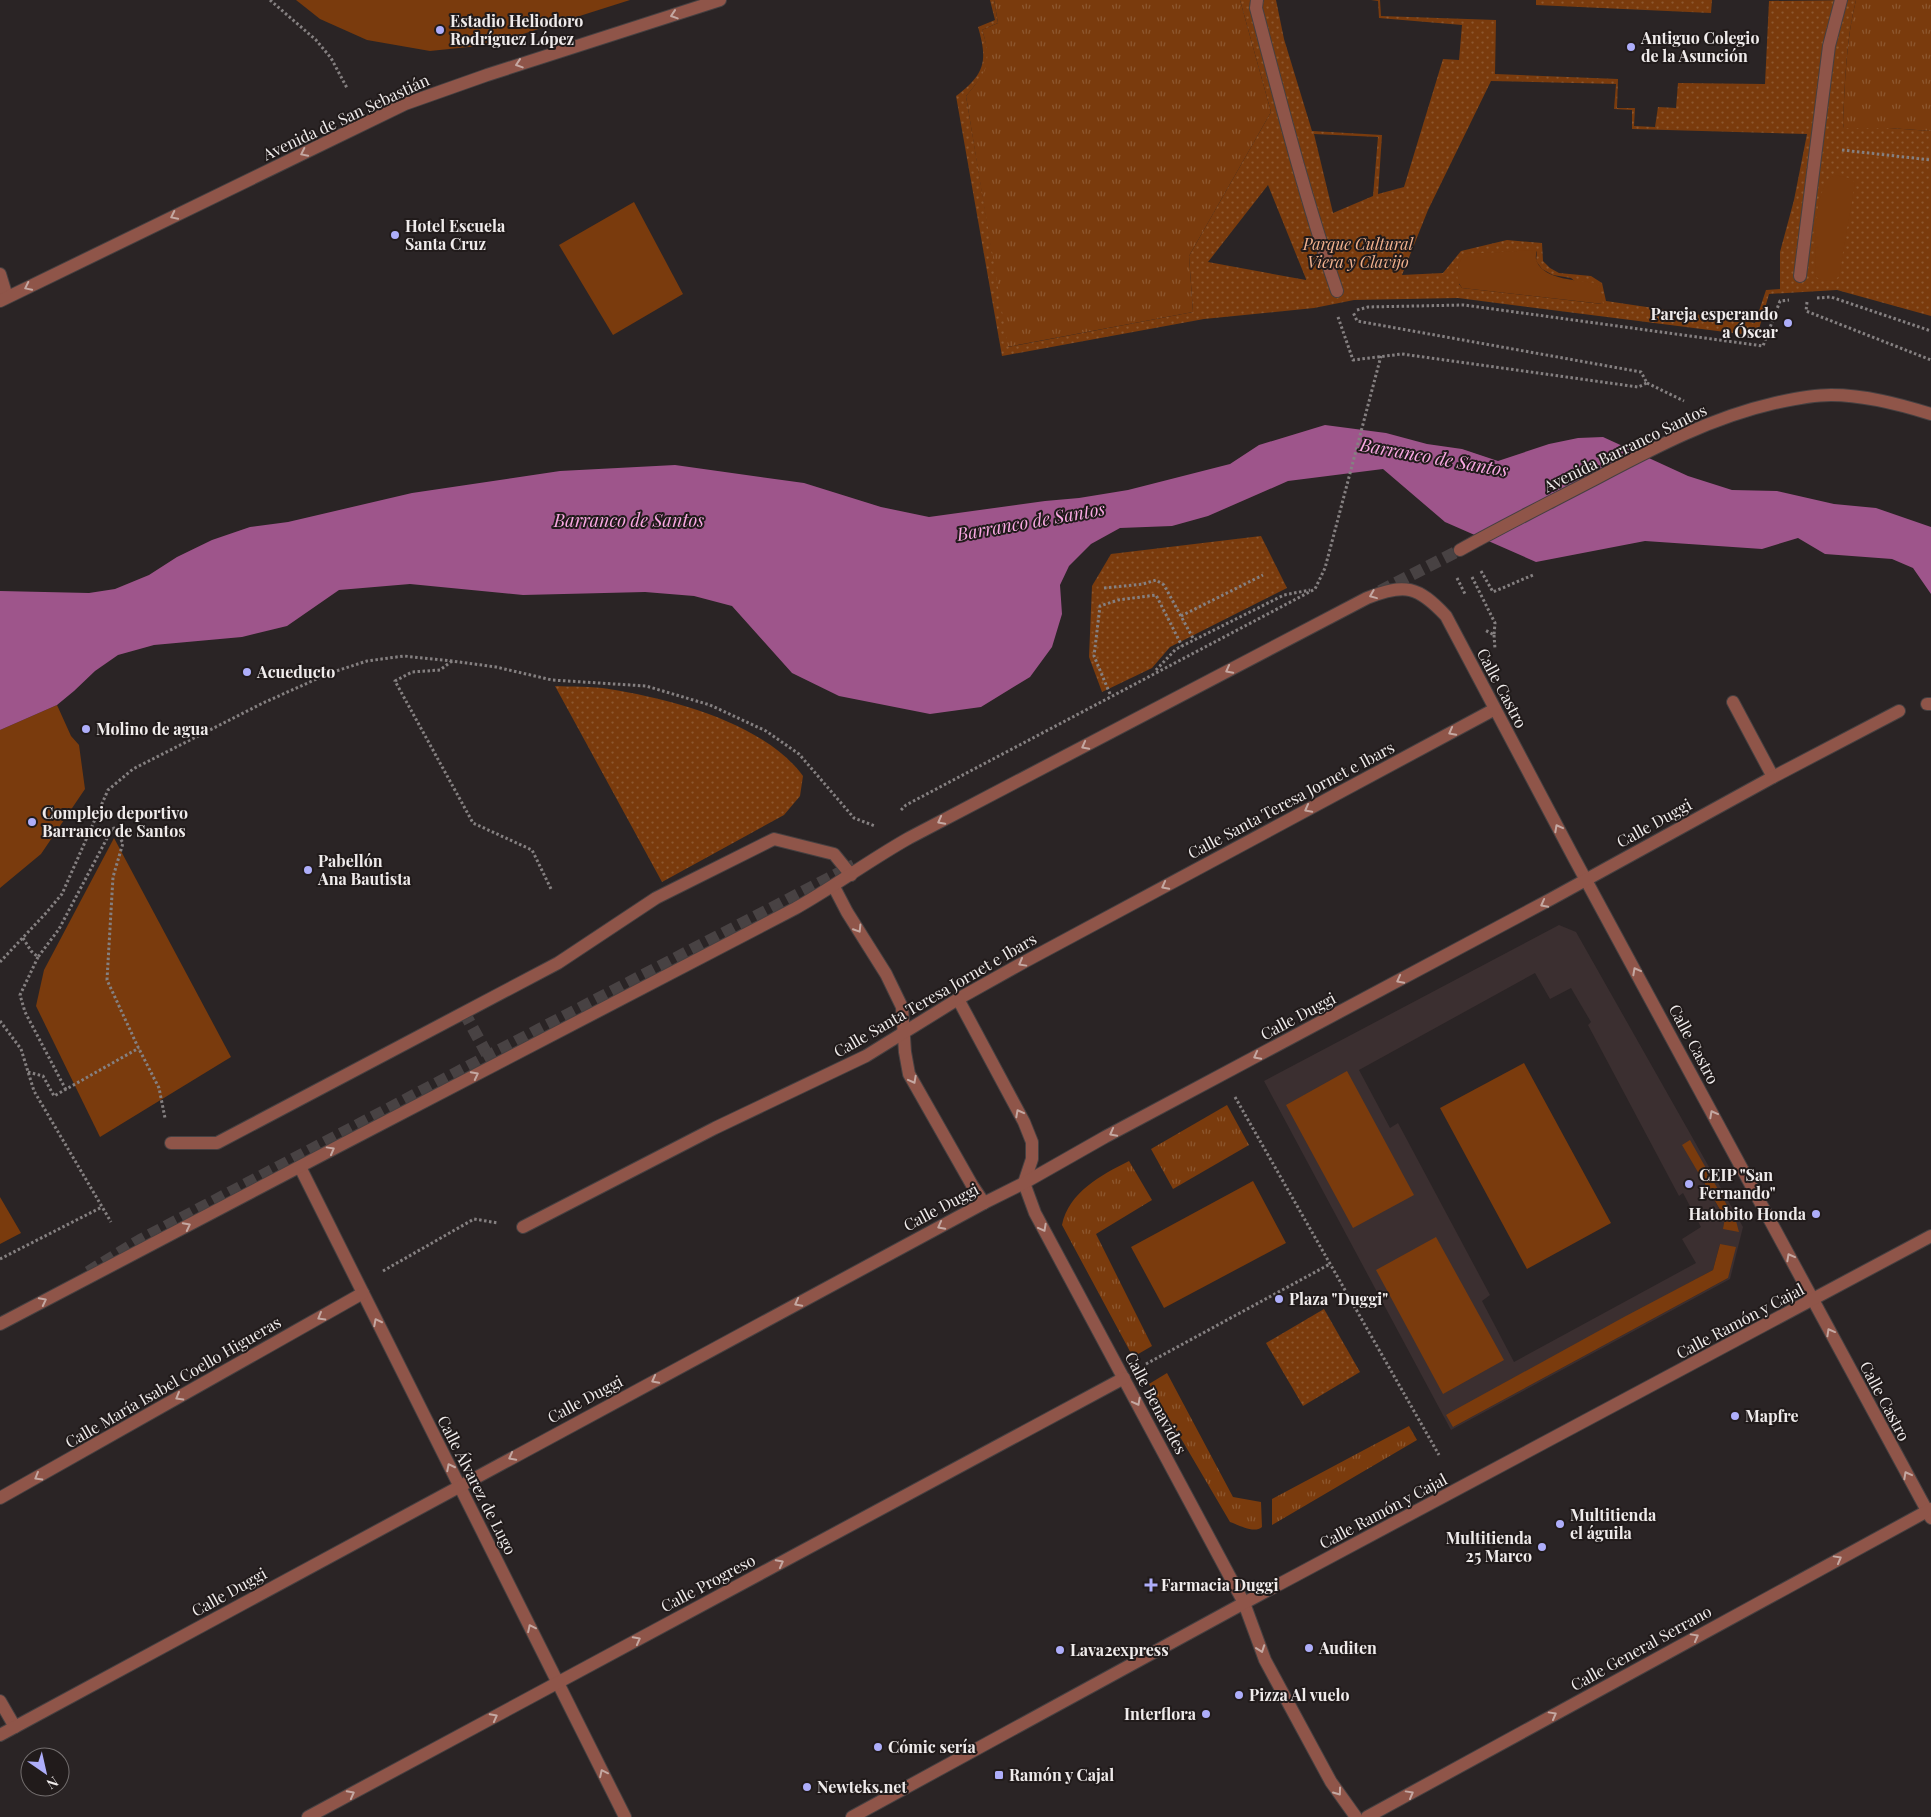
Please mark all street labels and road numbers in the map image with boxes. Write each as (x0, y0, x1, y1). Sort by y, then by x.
street label: Avenida de San Sebastián (258, 69, 433, 165)
street label: Avenida Barranco Santos (1539, 399, 1710, 497)
street label: Calle Castro (1473, 644, 1532, 731)
street label: Calle Santa Teresa Jornet e Ibars (1184, 736, 1398, 863)
street label: Calle Duggi (1613, 793, 1695, 852)
street label: Calle Santa Teresa Jornet e Ibars (829, 928, 1040, 1061)
street label: Calle Duggi (1256, 987, 1339, 1044)
street label: Calle Castro (1665, 1000, 1724, 1087)
street label: Calle Duggi (899, 1178, 982, 1235)
street label: Calle Ramón y Cajal (1672, 1278, 1808, 1363)
street label: Calle María Isabel Coello Higueras (61, 1311, 285, 1452)
street label: Calle Benavides (1121, 1348, 1192, 1457)
street label: Calle Castro (1856, 1357, 1915, 1444)
street label: Calle Duggi (543, 1370, 626, 1427)
street label: Calle Álvarez de Lugo (433, 1412, 522, 1558)
street label: Calle Ramón y Cajal (1315, 1468, 1451, 1553)
street label: Calle Progreso (657, 1549, 759, 1616)
street label: Calle Duggi (188, 1562, 270, 1621)
street label: Calle General Serrano (1567, 1600, 1715, 1695)

